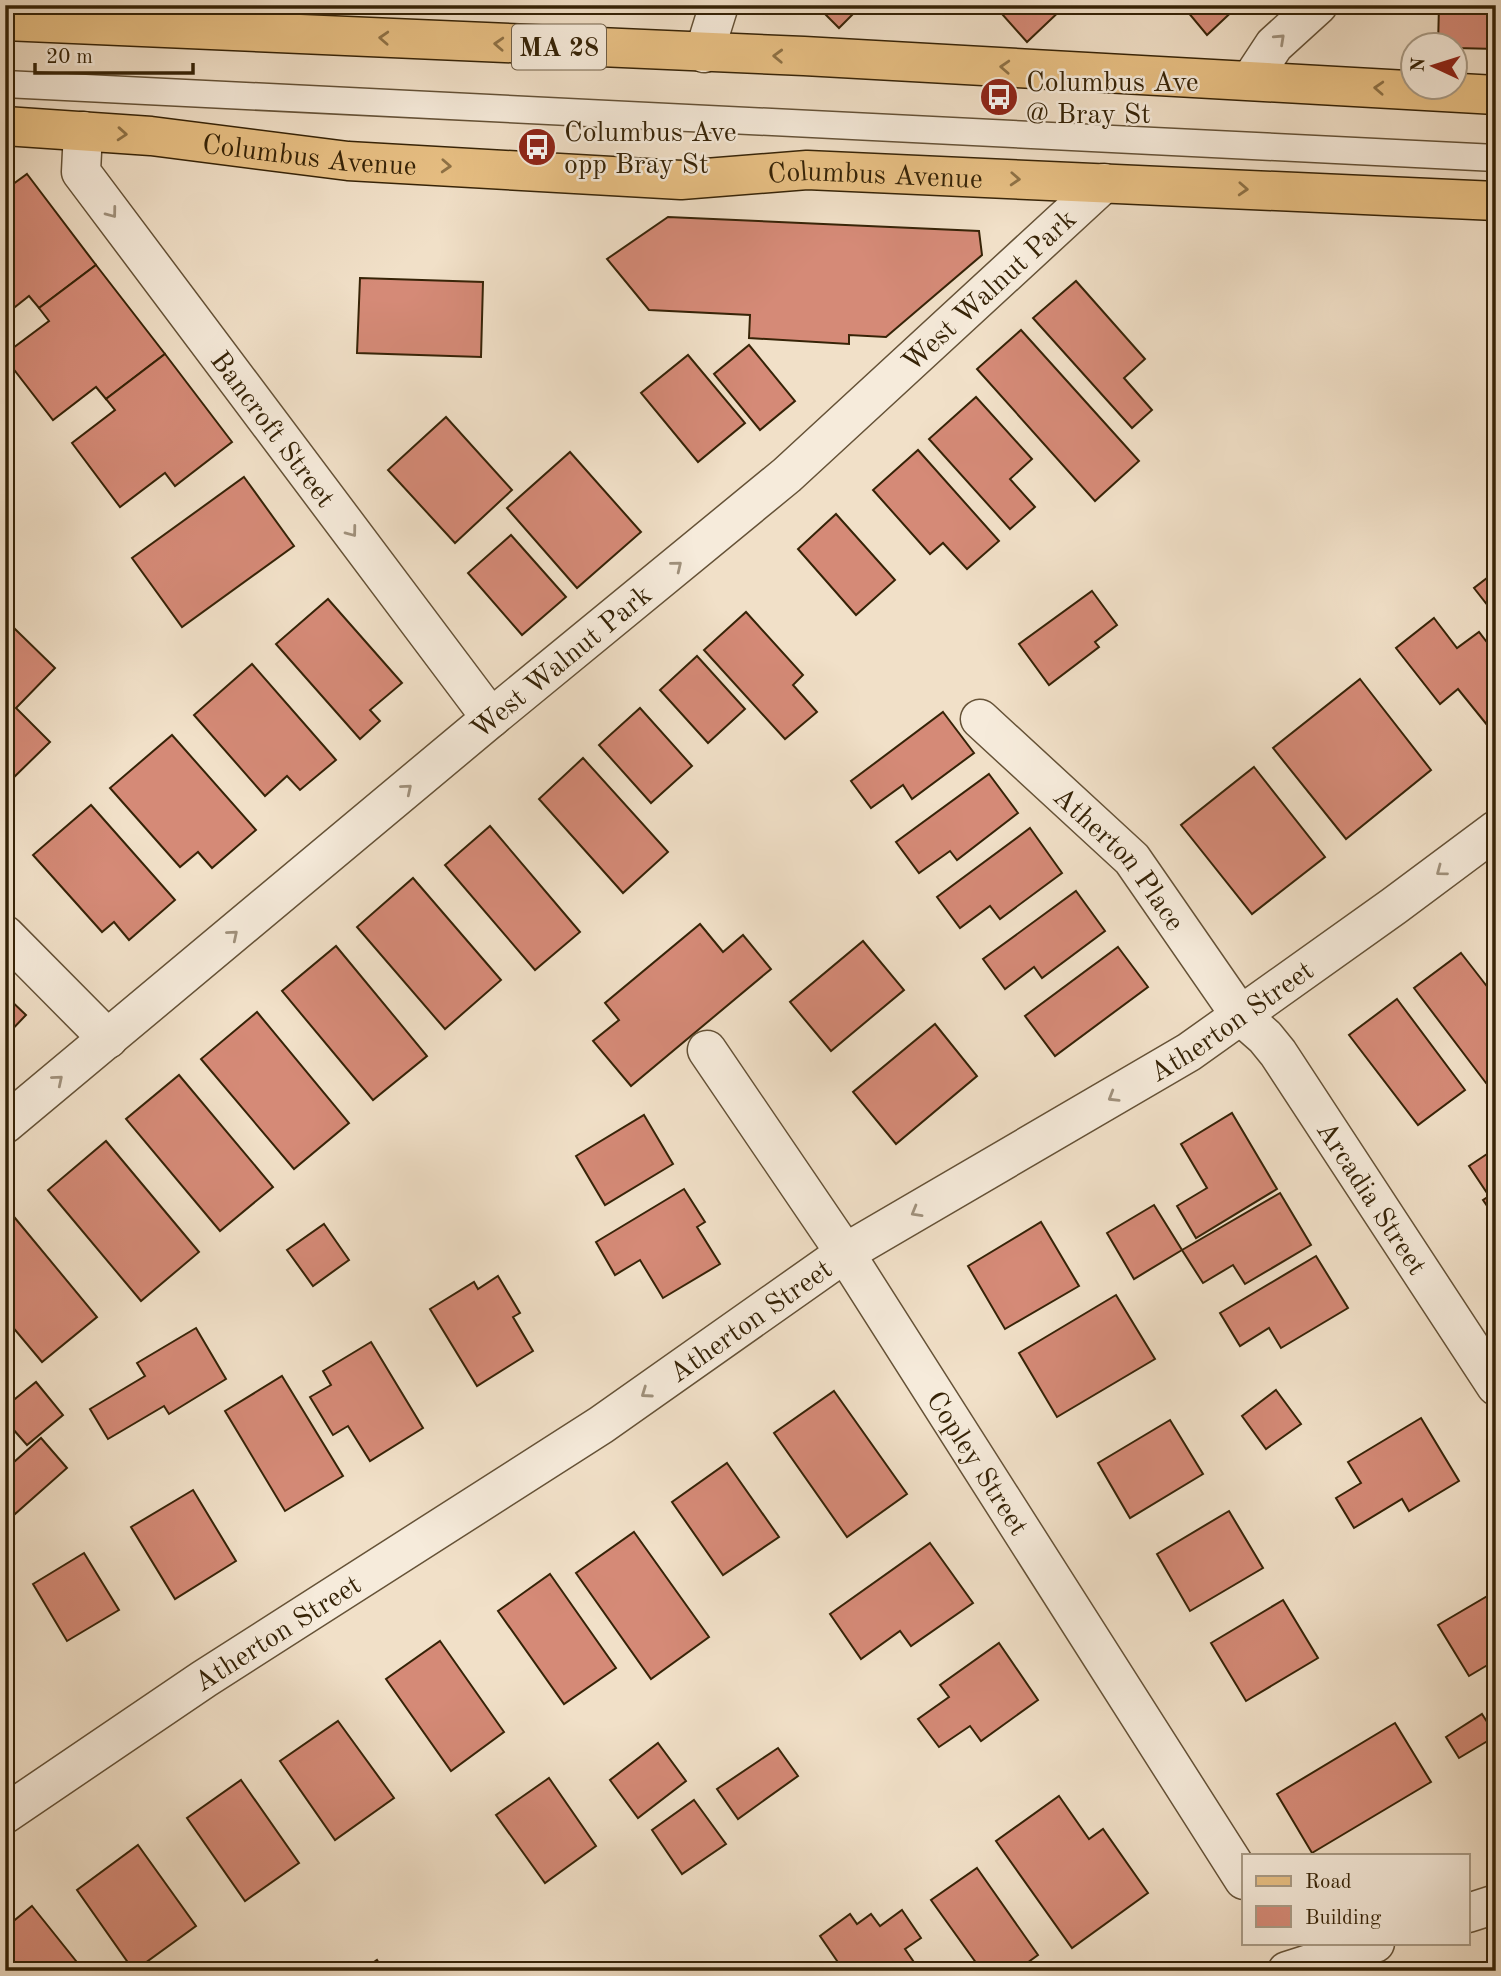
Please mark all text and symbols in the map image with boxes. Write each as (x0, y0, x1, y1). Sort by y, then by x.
road number: MA 28 (512, 24, 606, 70)
one-way arrow (378, 31, 389, 46)
scale bar (35, 32, 192, 76)
north arrow (1400, 32, 1470, 102)
one-way arrow (1272, 35, 1285, 48)
one-way arrow (493, 36, 504, 51)
text: 20 m (46, 47, 93, 68)
one-way arrow (772, 48, 783, 63)
text: N (1410, 57, 1430, 73)
one-way arrow (999, 60, 1010, 75)
place label: Columbus Ave @ Bray St (1026, 70, 1199, 130)
bus stop icon: Columbus Ave @ Bray St (978, 76, 1020, 118)
one-way arrow (1373, 81, 1384, 96)
place label: Columbus Ave opp Bray St (564, 120, 737, 180)
one-way arrow (117, 126, 128, 141)
bus stop icon: Columbus Ave opp Bray St (516, 126, 558, 168)
street label: Columbus Avenue (200, 132, 417, 182)
one-way arrow (441, 159, 452, 174)
street label: Columbus Avenue (767, 159, 983, 195)
one-way arrow (1010, 171, 1021, 186)
one-way arrow (1237, 182, 1248, 197)
one-way arrow (104, 205, 117, 218)
street label: West Walnut Park (898, 205, 1082, 378)
street label: Bancroft Street (204, 347, 339, 514)
one-way arrow (343, 525, 356, 537)
one-way arrow (669, 561, 681, 574)
street label: West Walnut Park (467, 581, 658, 745)
street label: Atherton Place (1047, 783, 1188, 937)
one-way arrow (399, 785, 412, 797)
one-way arrow (1436, 863, 1449, 875)
one-way arrow (224, 931, 237, 943)
street label: Atherton Street (1146, 957, 1320, 1089)
one-way arrow (50, 1076, 62, 1089)
one-way arrow (1108, 1089, 1121, 1102)
street label: Arcadia Street (1310, 1117, 1430, 1281)
one-way arrow (911, 1203, 924, 1216)
street label: Atherton Street (665, 1256, 838, 1389)
one-way arrow (641, 1385, 654, 1397)
street label: Copley Street (920, 1387, 1032, 1541)
street label: Atherton Street (190, 1571, 367, 1698)
legend (1242, 1854, 1470, 1944)
text: Road (1305, 1872, 1352, 1893)
text: Building (1305, 1908, 1382, 1929)

